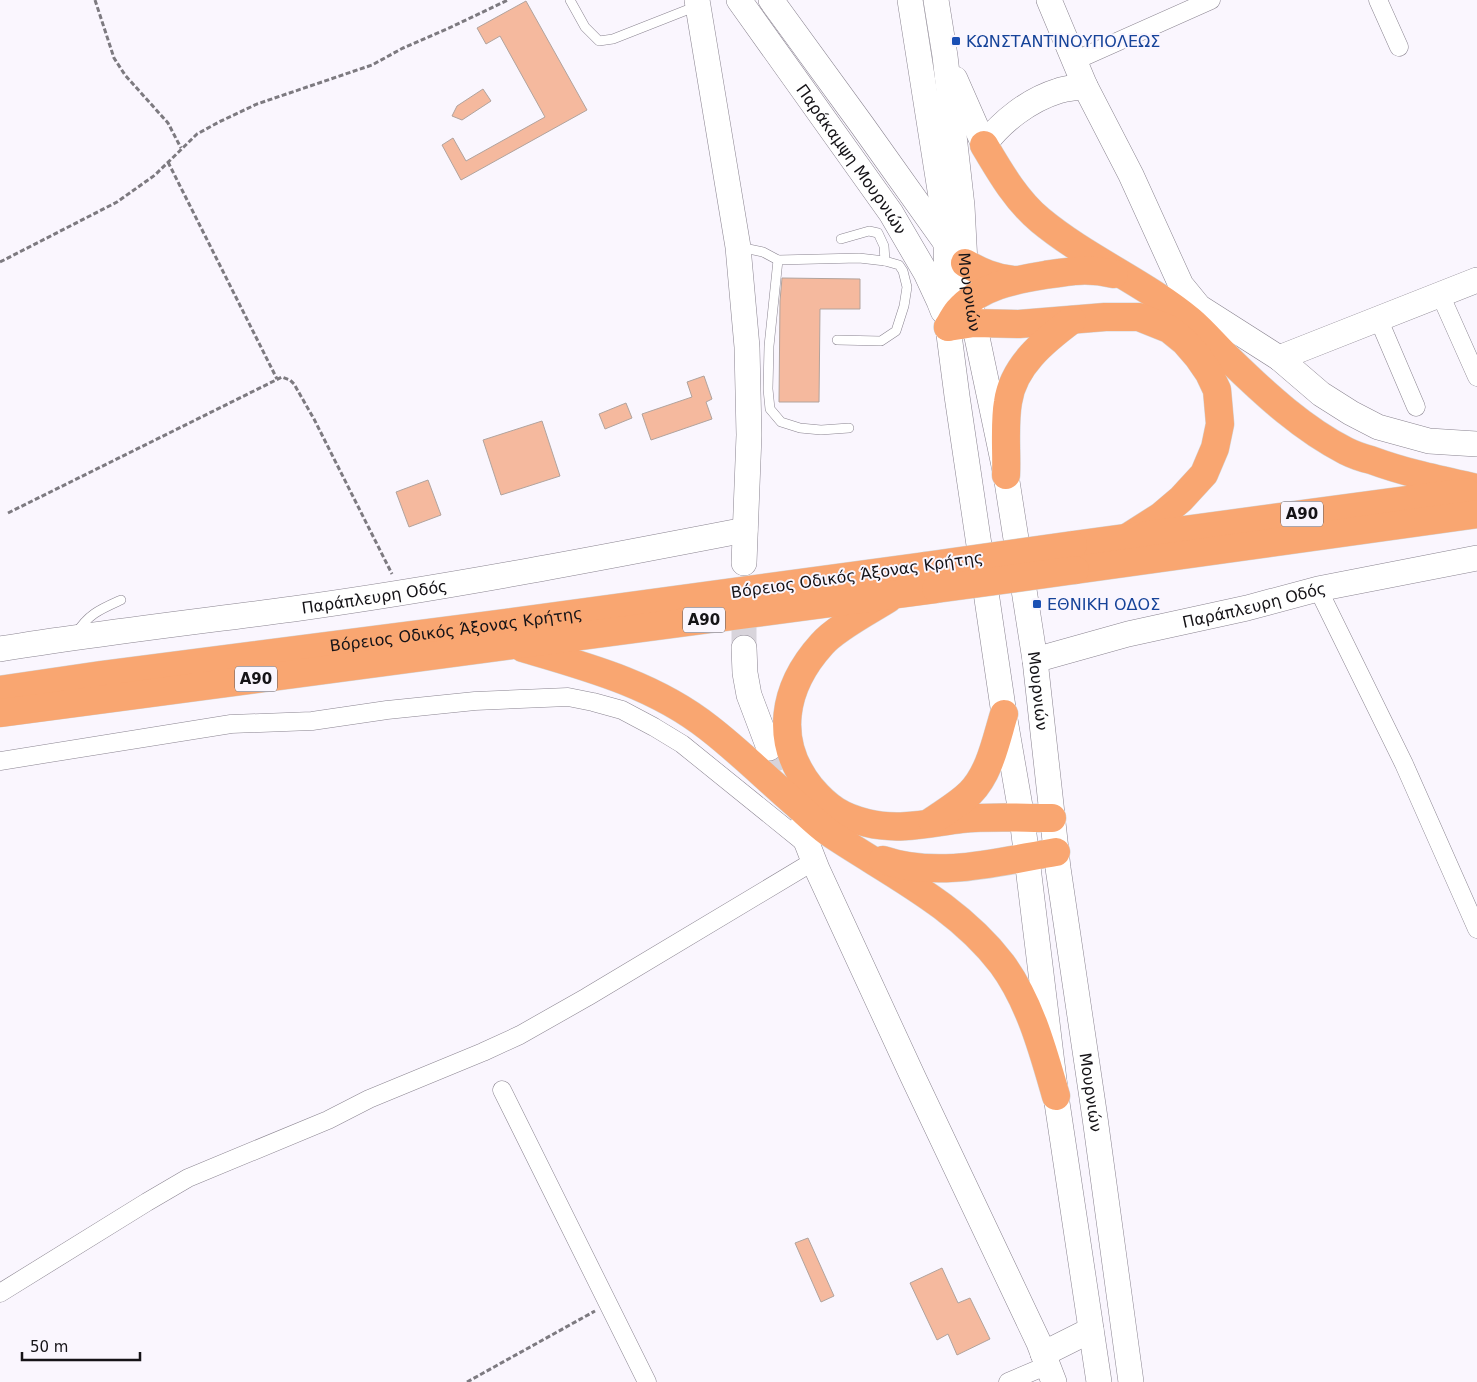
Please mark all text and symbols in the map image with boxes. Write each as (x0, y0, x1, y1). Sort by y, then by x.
place label: ΚΩΝΣΤΑΝΤΙΝΟΥΠΟΛΕΩΣ (966, 32, 1160, 51)
marker: ΚΩΝΣΤΑΝΤΙΝΟΥΠΟΛΕΩΣ (950, 35, 962, 47)
street label: Παράκαμψη Μουρνιών (793, 80, 911, 238)
street label: Μουρνιών (955, 252, 985, 333)
road number: Α90 (1281, 502, 1323, 526)
street label: Βόρειος Οδικός Άξονας Κρήτης (730, 548, 984, 602)
street label: Παράπλευρη Οδός (300, 576, 449, 617)
street label: Παράπλευρη Οδός (1180, 578, 1327, 631)
place label: ΕΘΝΙΚΗ ΟΔΟΣ (1047, 595, 1160, 614)
marker: ΕΘΝΙΚΗ ΟΔΟΣ (1031, 598, 1043, 610)
street label: Βόρειος Οδικός Άξονας Κρήτης (329, 603, 583, 655)
road number: Α90 (683, 608, 725, 632)
street label: Μουρνιών (1024, 650, 1052, 732)
road number: Α90 (235, 666, 277, 692)
street label: Μουρνιών (1076, 1051, 1106, 1133)
scale bar (22, 1330, 140, 1362)
text: 50 m (30, 1338, 68, 1356)

